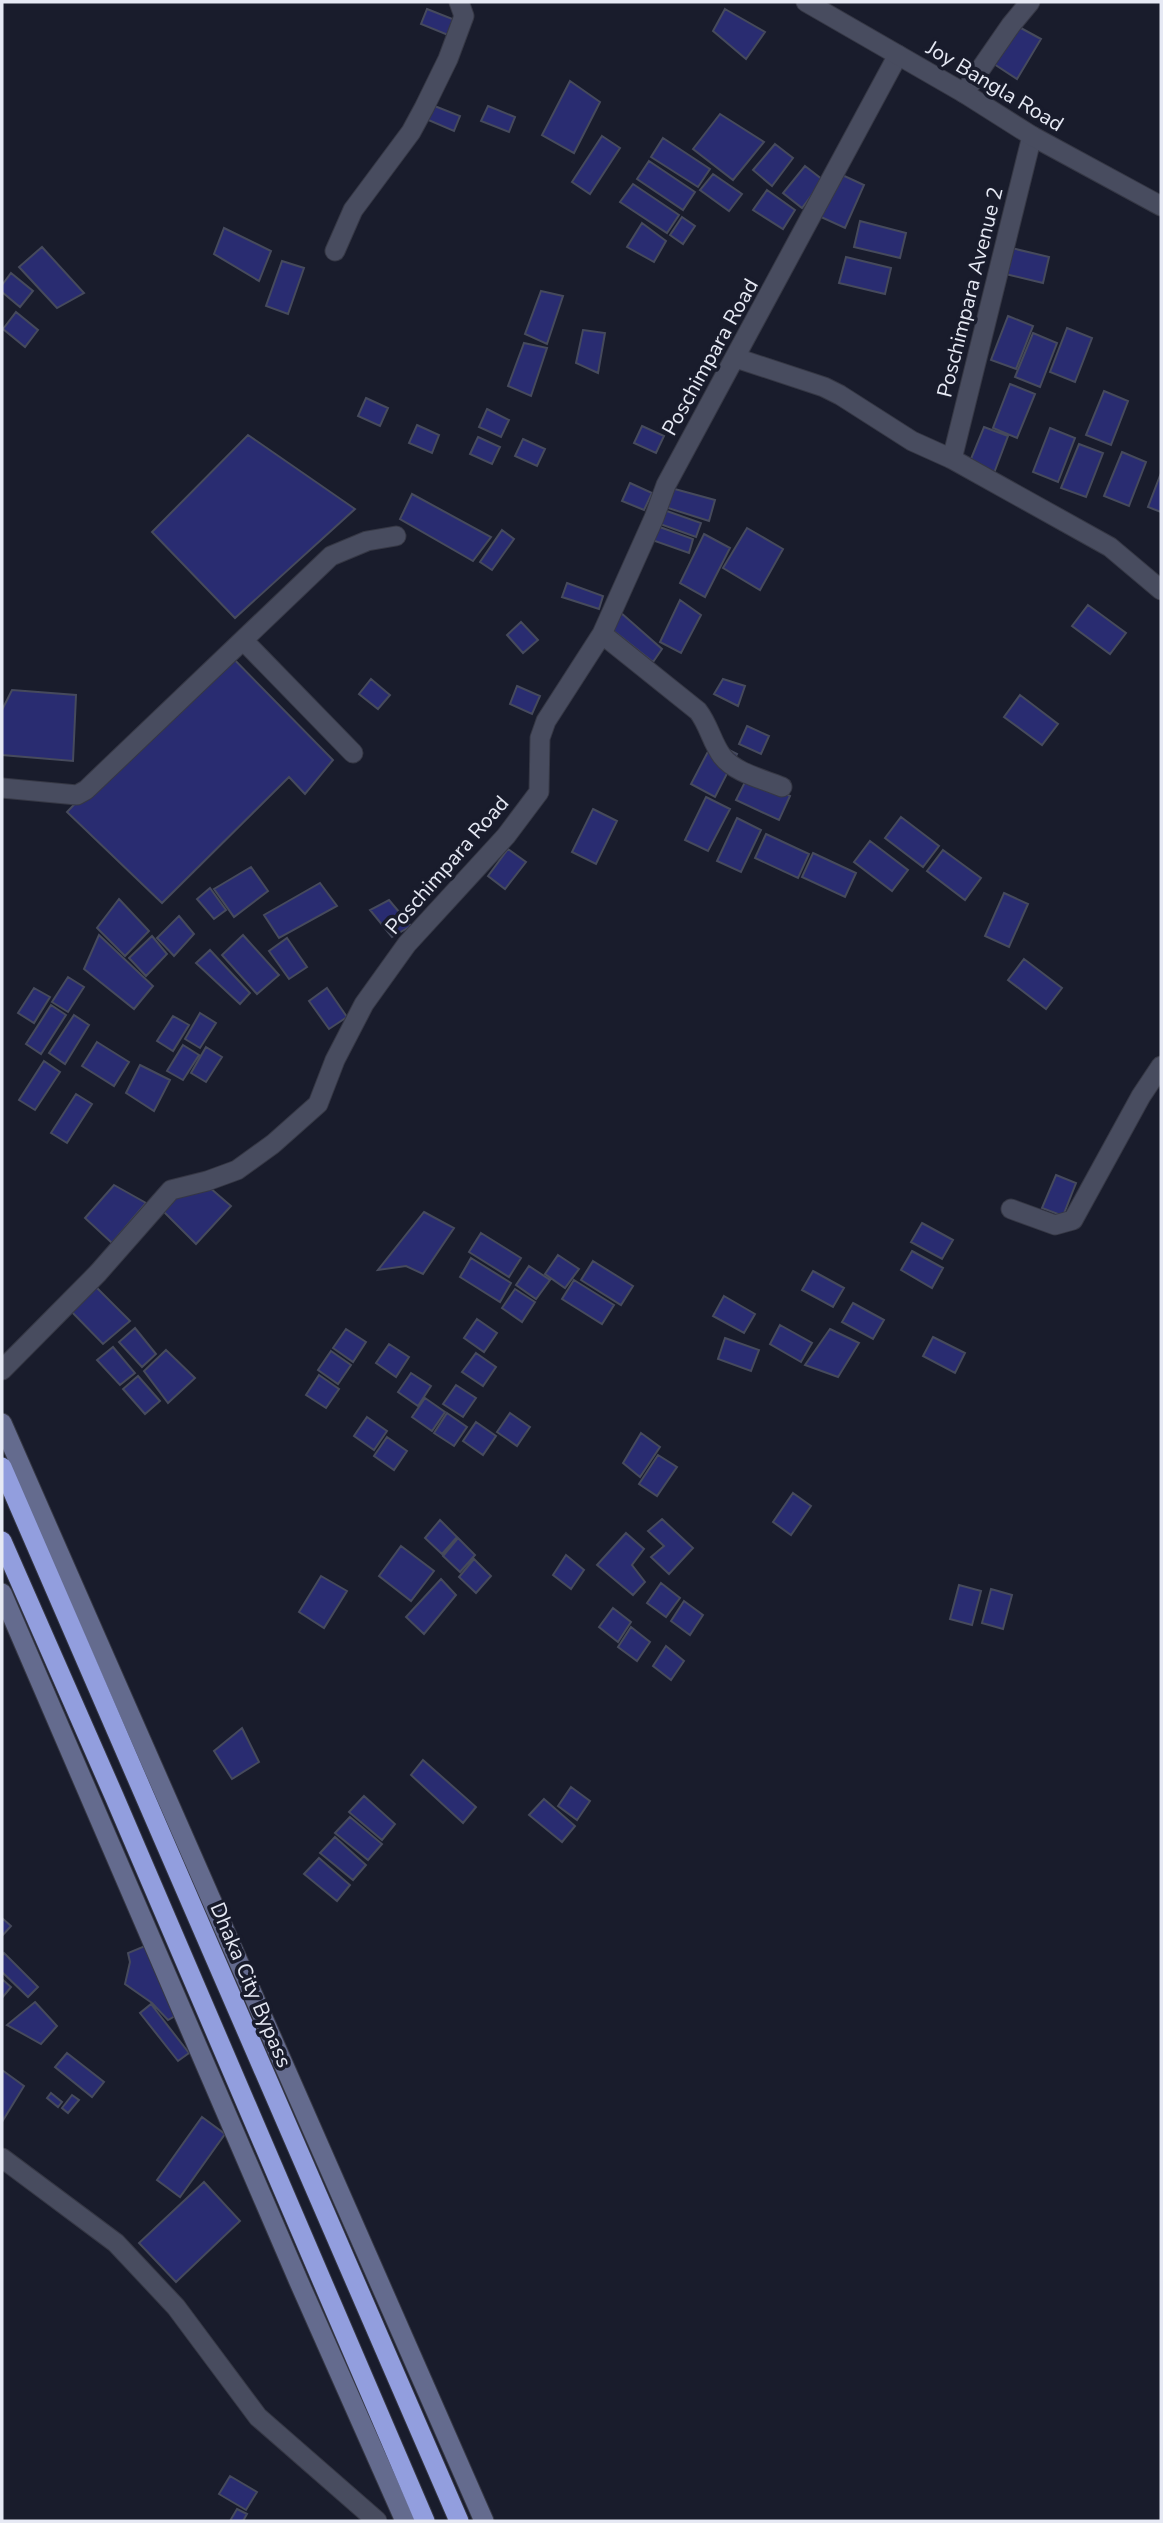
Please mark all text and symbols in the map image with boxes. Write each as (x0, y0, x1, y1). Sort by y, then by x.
street label: Joy Bangla Road (920, 33, 1069, 138)
street label: Poschimpara Avenue 2 (930, 184, 1010, 400)
street label: Poschimpara Road (655, 274, 765, 440)
street label: Poschimpara Road (379, 790, 515, 940)
street label: Dhaka City Bypass (204, 1898, 298, 2072)

